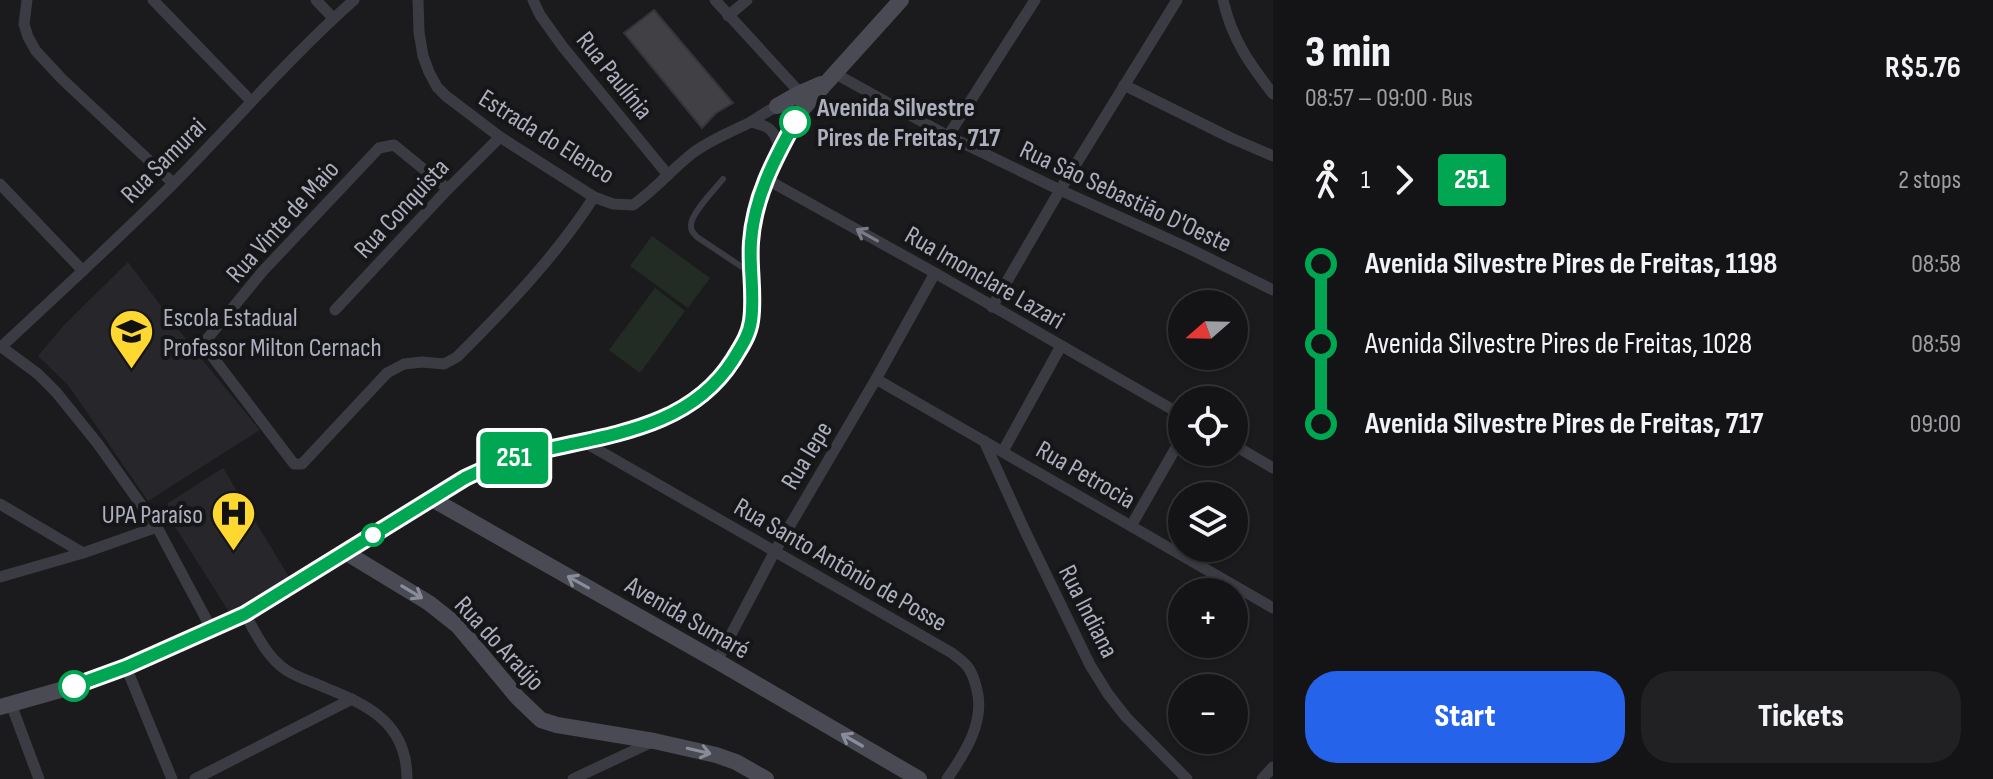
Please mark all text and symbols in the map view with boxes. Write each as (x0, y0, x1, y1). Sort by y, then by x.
street label: Rua Paulínia (569, 26, 659, 126)
text: 3 min (1305, 26, 1391, 79)
text: R$5.76 (1885, 50, 1961, 86)
street label: Estrada do Elenco (473, 83, 620, 191)
text: 08:57 – 09:00 · Bus (1305, 83, 1473, 114)
place label: Avenida Silvestre Pires de Freitas, 717 (816, 93, 1001, 154)
marker: Avenida Silvestre Pires de Freitas, 717 (780, 107, 810, 137)
street label: Rua Samurai (115, 112, 213, 210)
street label: Rua São Sebastião D'Oeste (1015, 135, 1236, 260)
street label: Rua Conquista (348, 153, 456, 265)
street label: Rua Vinte de Maio (220, 155, 346, 289)
icon: walk (1305, 158, 1349, 202)
icon: forward (1382, 158, 1426, 202)
text: 251 (1454, 163, 1490, 196)
text: 1 (1361, 165, 1370, 196)
text: 2 stops (1898, 165, 1961, 196)
street label: Rua Imonclare Lazari (899, 220, 1070, 336)
one-way arrow (856, 227, 879, 243)
text: Avenida Silvestre Pires de Freitas, 1198 (1365, 246, 1777, 282)
text: 08:58 (1911, 249, 1961, 280)
north arrow (1168, 290, 1248, 370)
map controls (1168, 290, 1248, 754)
place label: Escola Estadual Professor Milton Cernach (163, 303, 382, 364)
school or university icon: Escola Estadual Professor Milton Cernach (108, 308, 156, 371)
text: Avenida Silvestre Pires de Freitas, 1028 (1365, 326, 1752, 362)
text: 08:59 (1911, 329, 1961, 360)
button: locate (1168, 386, 1248, 466)
text: Avenida Silvestre Pires de Freitas, 717 (1365, 406, 1763, 442)
text: 09:00 (1910, 409, 1961, 440)
street label: Rua Iepe (775, 416, 840, 495)
line badge: 251 (468, 432, 560, 484)
street label: Rua Petrocia (1030, 435, 1140, 516)
text: 251 (496, 441, 532, 474)
button: layers (1168, 482, 1248, 562)
hospital icon: UPA Paraíso (210, 490, 258, 553)
street label: Rua Santo Antônio de Posse (728, 492, 952, 639)
place label: UPA Paraíso (102, 500, 203, 531)
unlabelled marker (362, 524, 384, 546)
street label: Rua Indiana (1051, 560, 1124, 663)
street label: Avenida Sumaré (619, 570, 755, 666)
one-way arrow (566, 574, 590, 589)
button: + (1168, 578, 1248, 658)
one-way arrow (400, 584, 423, 600)
street label: Rua do Araújo (447, 590, 550, 698)
unlabelled marker (59, 671, 89, 701)
button: Start (1305, 671, 1625, 763)
button: Tickets (1641, 671, 1961, 763)
button: − (1168, 674, 1248, 754)
one-way arrow (841, 731, 864, 747)
one-way arrow (686, 744, 711, 759)

